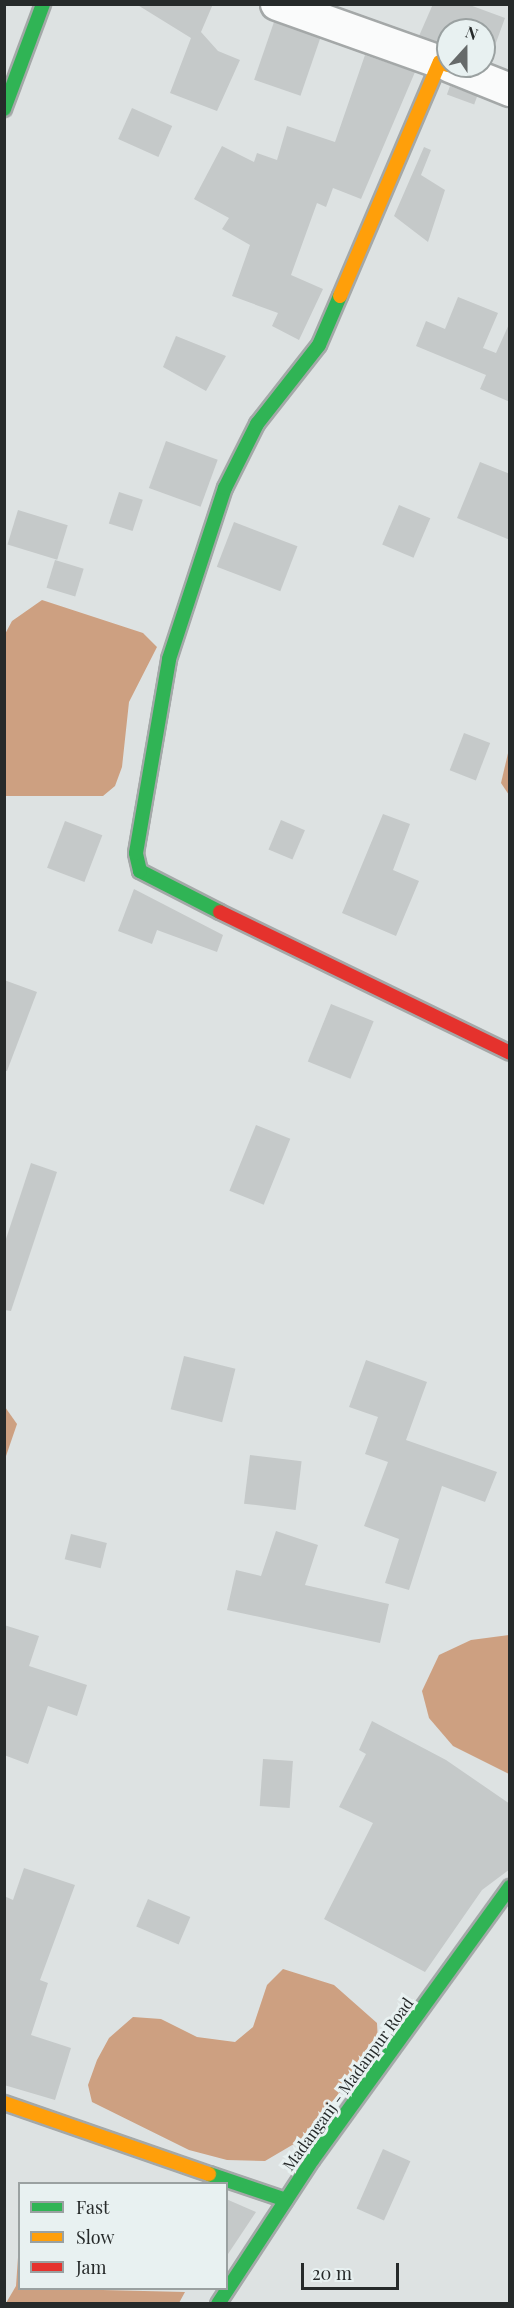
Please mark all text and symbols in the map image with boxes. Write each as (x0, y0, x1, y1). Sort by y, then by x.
north arrow (436, 18, 496, 78)
text: N (463, 21, 481, 44)
street label: Madanganj - Madanpur Road (279, 1994, 417, 2174)
legend (18, 2182, 228, 2290)
text: Fast (76, 2195, 109, 2219)
text: Slow (76, 2225, 114, 2249)
scale bar (304, 2251, 402, 2289)
text: Jam (76, 2255, 106, 2279)
text: 20 m (312, 2261, 352, 2285)

